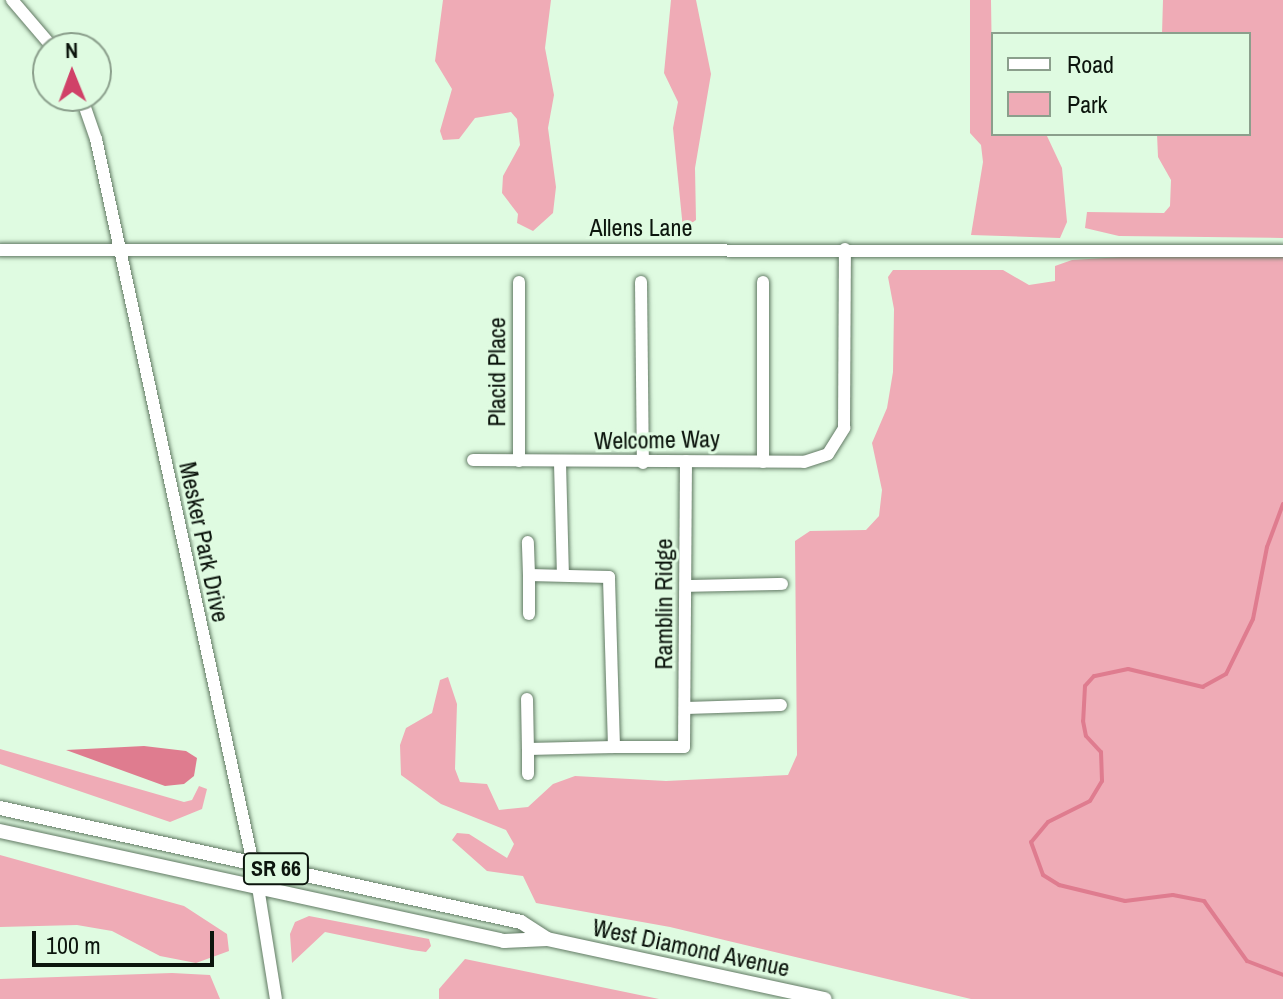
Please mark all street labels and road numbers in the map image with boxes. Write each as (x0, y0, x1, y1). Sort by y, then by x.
street label: Allens Lane (590, 214, 692, 242)
street label: Placid Place (483, 317, 511, 427)
street label: Welcome Way (594, 425, 720, 455)
street label: Mesker Park Drive (173, 459, 235, 625)
street label: Ramblin Ridge (650, 538, 678, 670)
road number: SR 66 (242, 851, 310, 887)
street label: West Diamond Avenue (589, 913, 793, 983)

